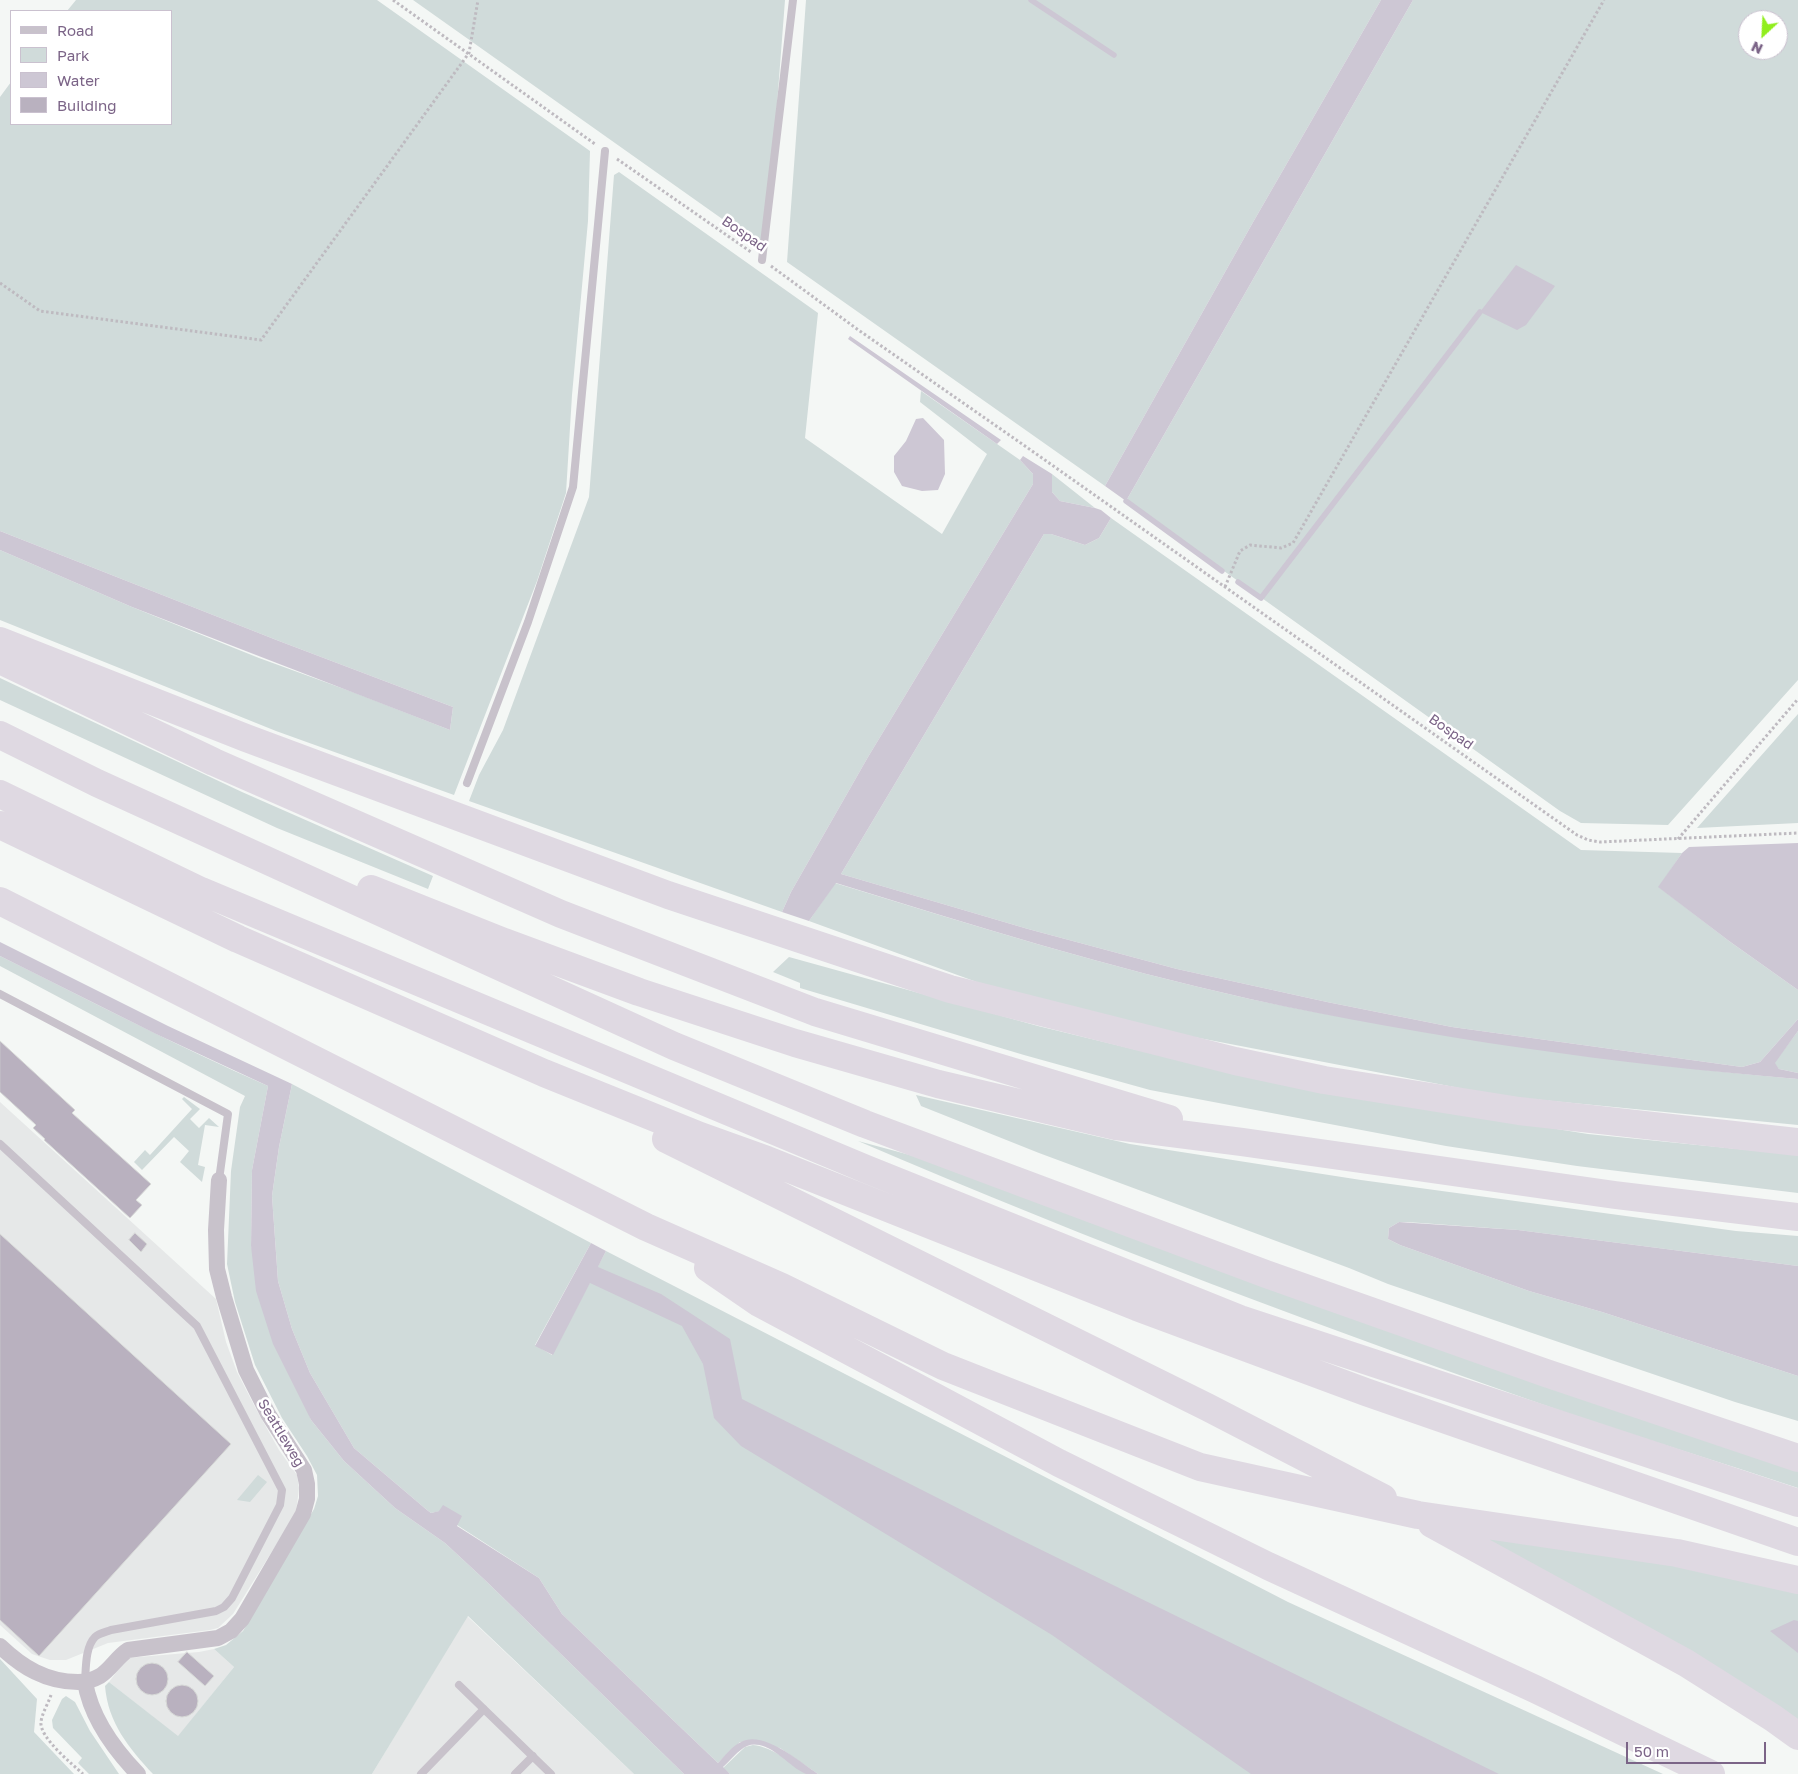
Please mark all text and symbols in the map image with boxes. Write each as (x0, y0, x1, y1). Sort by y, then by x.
legend (10, 10, 172, 125)
north arrow (1738, 10, 1788, 60)
text: Road (57, 21, 94, 39)
text: N (1748, 38, 1765, 58)
text: Park (57, 46, 89, 64)
text: Water (57, 71, 100, 89)
text: Building (57, 96, 117, 114)
street label: Bospad (719, 213, 769, 255)
street label: Bospad (1426, 711, 1476, 753)
street label: Seattleweg (254, 1396, 308, 1470)
scale bar (1628, 1732, 1768, 1764)
text: 50 m (1634, 1742, 1669, 1760)

